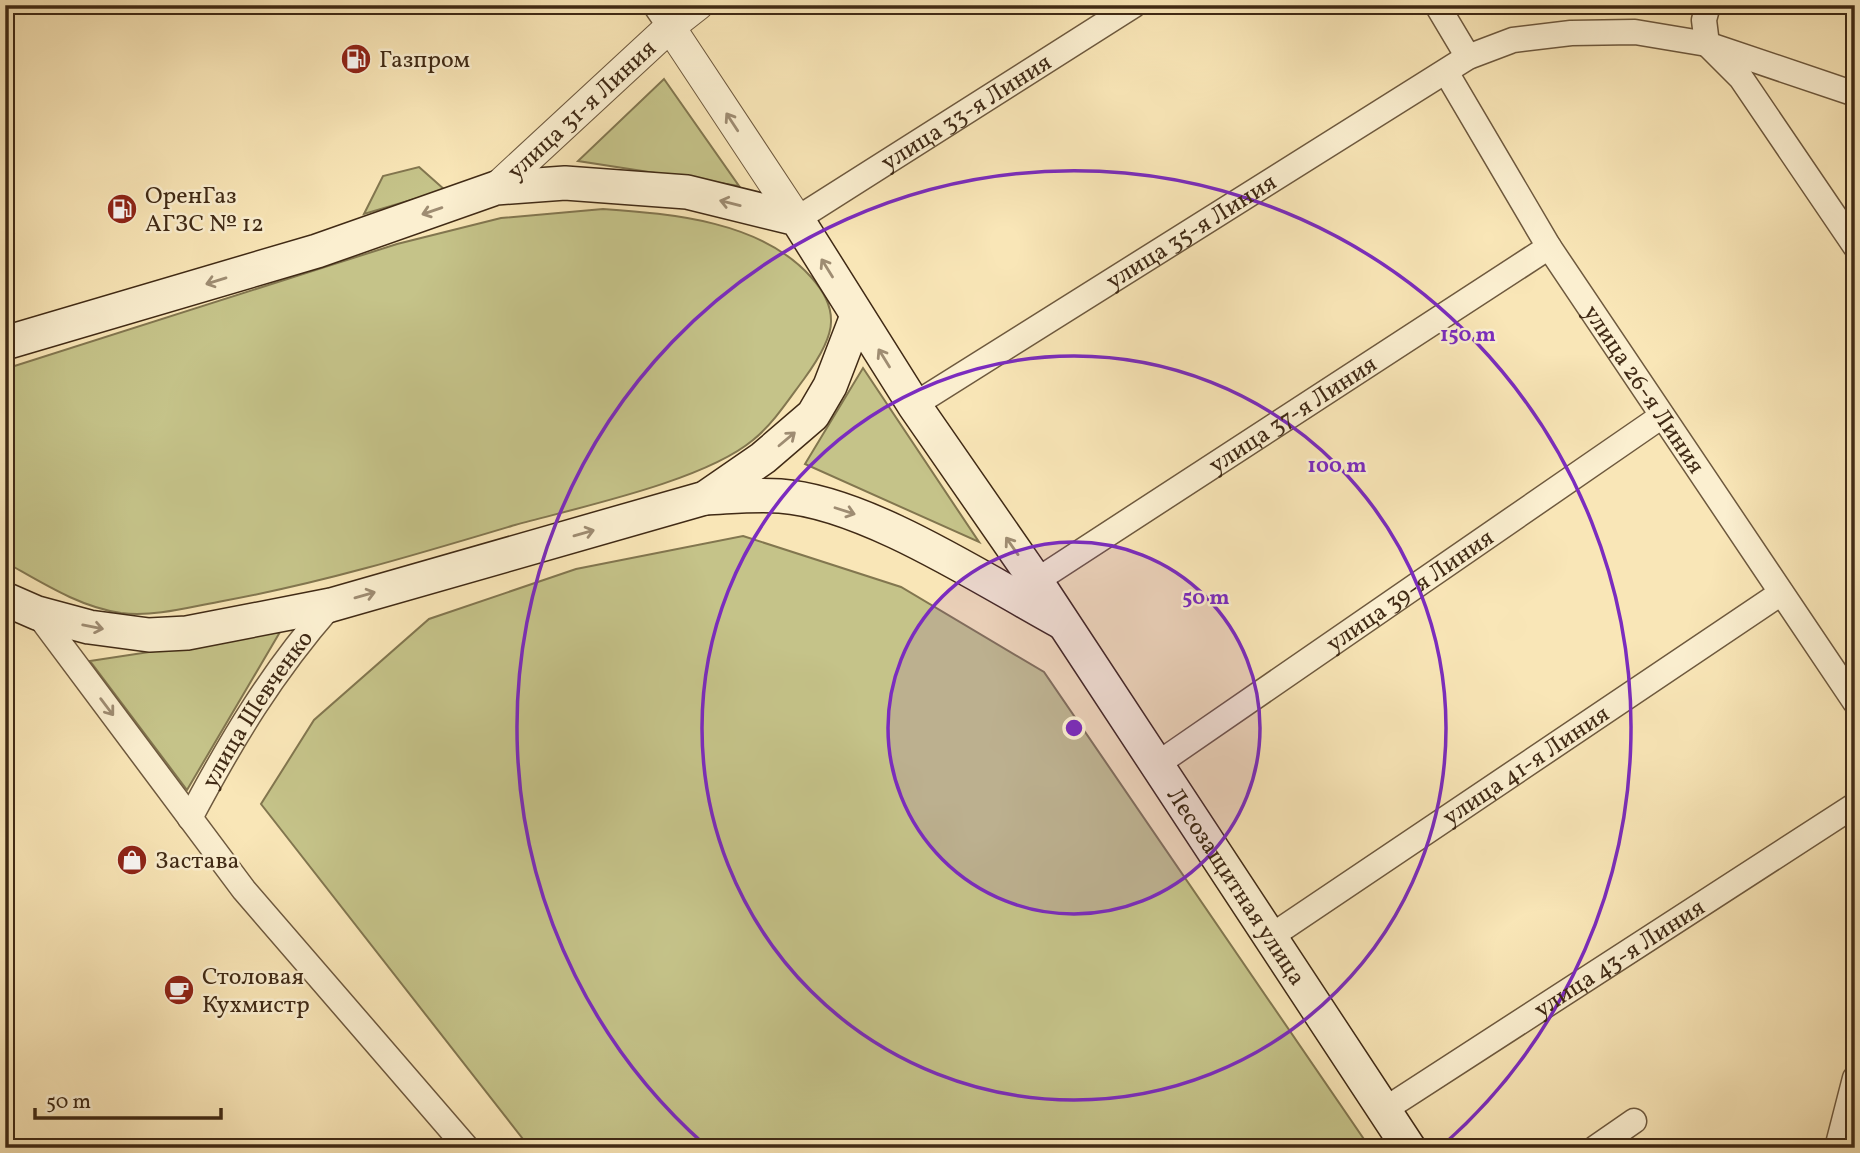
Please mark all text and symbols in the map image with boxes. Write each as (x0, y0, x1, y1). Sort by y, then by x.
street label: улица 31-я Линия (500, 33, 665, 189)
fuel station icon: Газпром (339, 42, 373, 76)
place label: Газпром (379, 44, 470, 78)
street label: улица 33-я Линия (875, 47, 1059, 180)
one-way arrow (725, 112, 739, 132)
street label: улица 35-я Линия (1100, 166, 1284, 299)
place label: ОренГаз АГЗС № 12 (145, 180, 264, 242)
fuel station icon: ОренГаз АГЗС № 12 (105, 192, 139, 226)
one-way arrow (720, 196, 742, 209)
one-way arrow (421, 206, 443, 218)
one-way arrow (820, 258, 834, 278)
one-way arrow (205, 276, 227, 289)
street label: улица 26-я Линия (1574, 299, 1712, 481)
text: 150 m (1440, 321, 1496, 350)
one-way arrow (877, 348, 891, 368)
street label: улица 37-я Линия (1203, 348, 1384, 483)
one-way arrow (778, 431, 796, 446)
text: 100 m (1307, 452, 1367, 481)
one-way arrow (833, 506, 855, 519)
street label: улица 39-я Линия (1320, 522, 1501, 662)
one-way arrow (573, 525, 595, 538)
one-way arrow (1005, 537, 1019, 556)
text: 50 m (1182, 584, 1230, 613)
one-way arrow (354, 588, 376, 601)
one-way arrow (81, 621, 104, 635)
street label: улица Шевченко (194, 624, 322, 795)
one-way arrow (99, 697, 114, 716)
street label: улица 41-я Линия (1436, 698, 1617, 835)
centre of rings (1062, 716, 1086, 740)
street label: Лесозащитная улица (1157, 781, 1313, 993)
shop icon: Застава (115, 843, 149, 877)
place label: Застава (155, 845, 240, 879)
street label: улица 43-я Линия (1528, 892, 1712, 1027)
place label: Столовая Кухмистр (202, 961, 310, 1023)
cafe icon: Столовая Кухмистр (162, 973, 196, 1007)
scale bar (35, 1076, 220, 1120)
text: 50 m (46, 1088, 91, 1117)

